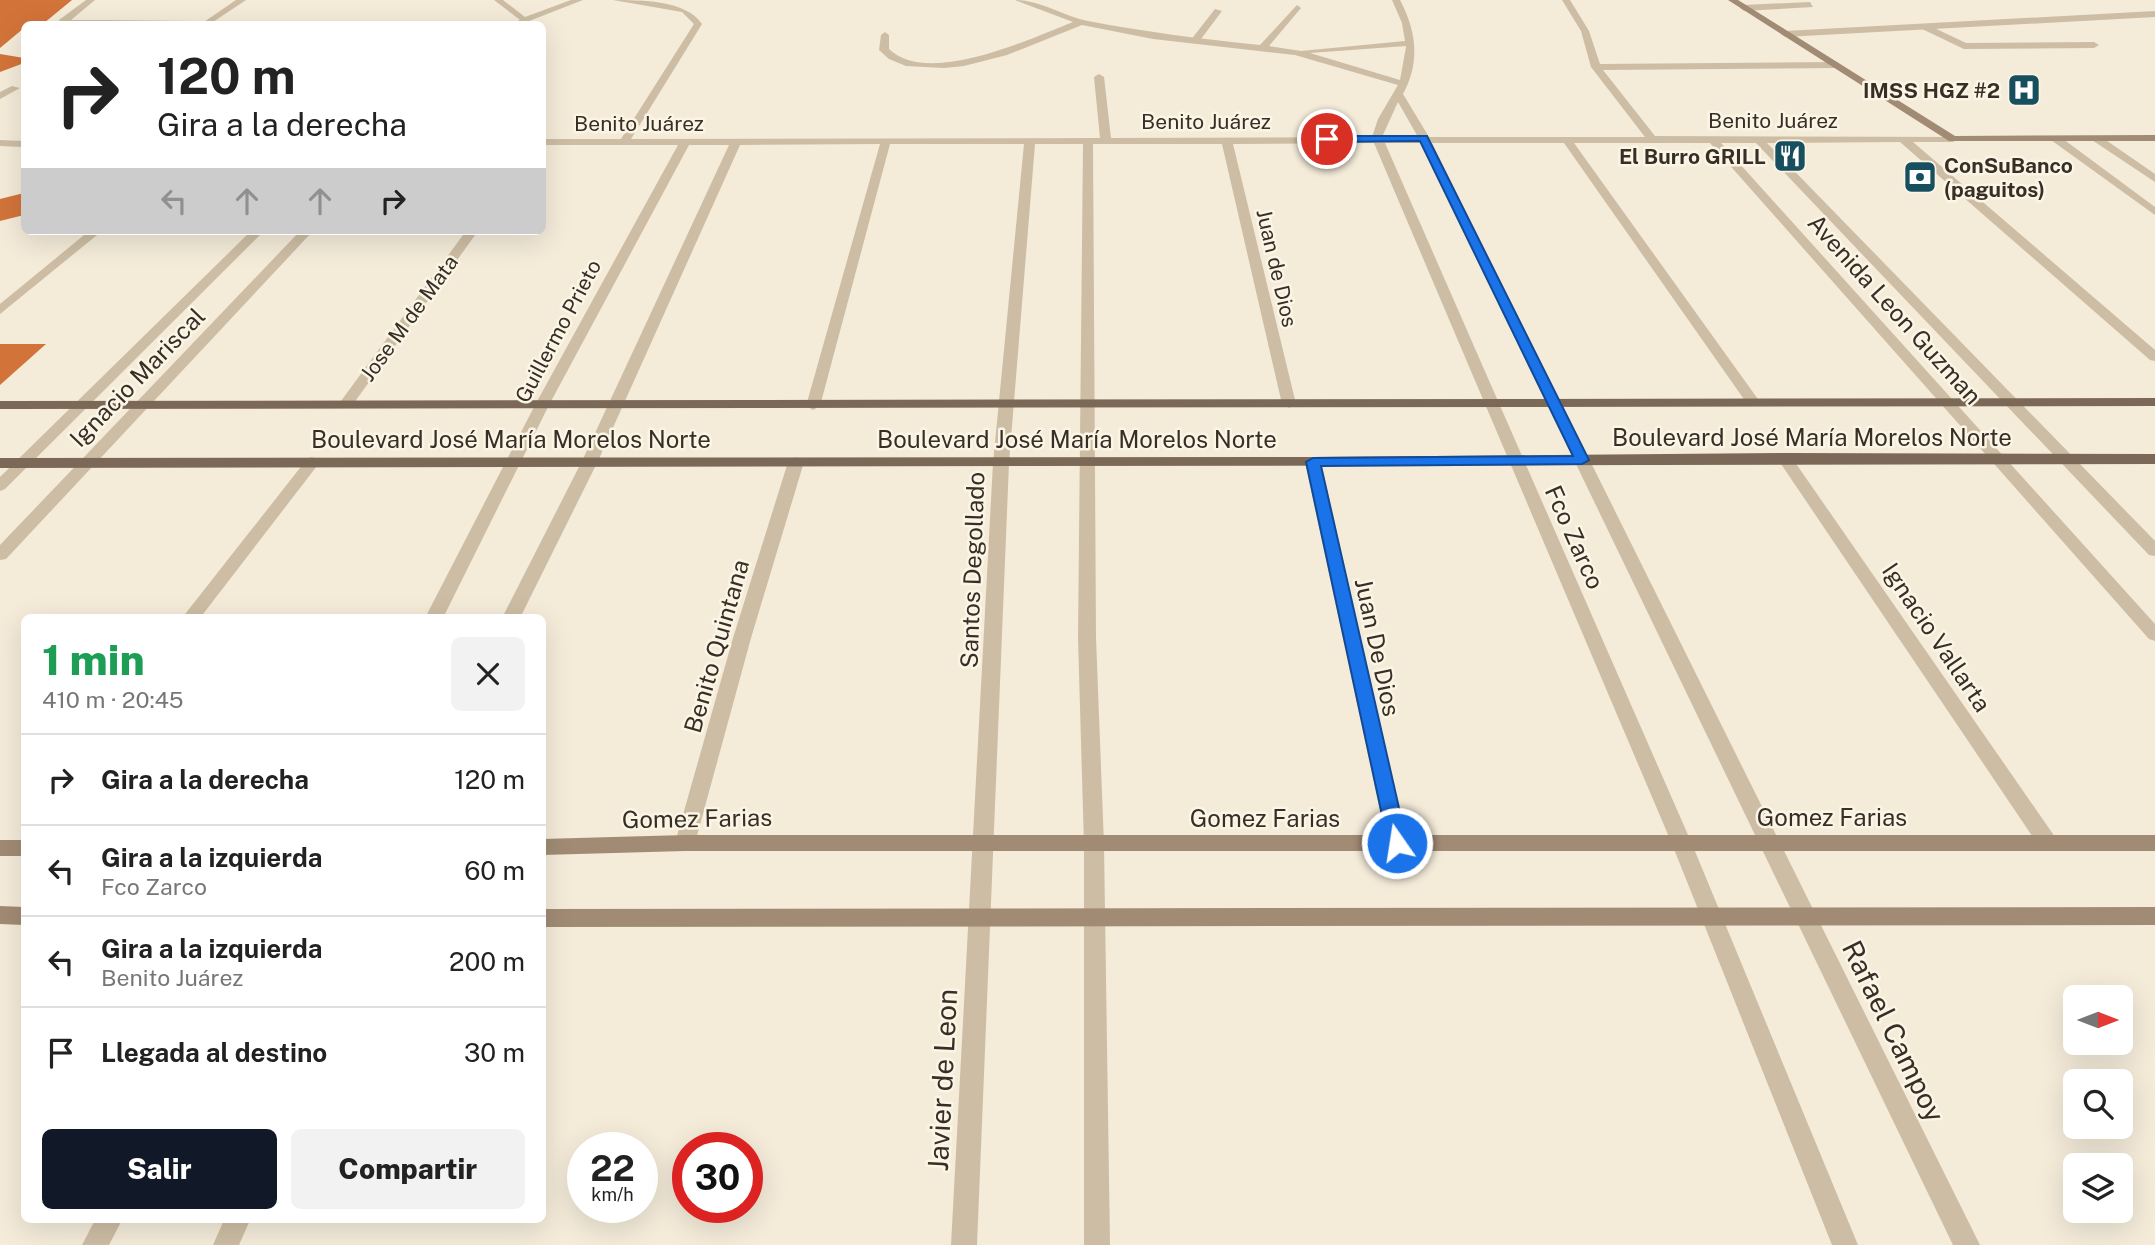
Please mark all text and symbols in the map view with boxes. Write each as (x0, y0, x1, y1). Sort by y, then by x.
text: 120 m (157, 47, 296, 105)
icon: right (42, 49, 133, 140)
hospital icon: IMSS HGZ #2 (2005, 71, 2043, 109)
place label: IMSS HGZ #2 (1863, 78, 2000, 103)
text: Gira a la derecha (157, 106, 407, 143)
street label: Benito Juárez (1708, 108, 1838, 133)
street label: Benito Juárez (1141, 109, 1271, 134)
pin (1297, 109, 1357, 169)
street label: Benito Juárez (574, 111, 704, 136)
icon: arrive (1308, 120, 1346, 158)
restaurant icon: El Burro GRILL (1771, 137, 1809, 175)
place label: El Burro GRILL (1619, 144, 1766, 169)
place label: ConSuBanco (paguitos) (1944, 153, 2073, 202)
bank icon: ConSuBanco (paguitos) (1901, 158, 1939, 196)
icon: left (155, 182, 193, 220)
icon: ahead (228, 182, 266, 220)
icon: ahead (301, 182, 339, 220)
icon: right (374, 182, 412, 220)
street label: Juan de Dios (1251, 206, 1303, 330)
street label: Avenida Leon Guzman (1802, 208, 1988, 410)
street label: Jose M de Mata (355, 250, 463, 386)
street label: Guillermo Prieto (510, 255, 606, 407)
street label: Ignacio Mariscal (64, 302, 210, 452)
street label: Boulevard José María Morelos Norte (1612, 423, 2012, 451)
street label: Boulevard José María Morelos Norte (311, 425, 711, 453)
street label: Boulevard José María Morelos Norte (877, 425, 1277, 453)
street label: Santos Degollado (955, 471, 989, 669)
street label: Fco Zarco (1540, 481, 1610, 593)
street label: Benito Quintana (678, 556, 754, 736)
street label: Ignacio Vallarta (1877, 557, 1997, 717)
street label: Juan De Dios (1350, 575, 1406, 719)
text: 1 min (42, 635, 145, 684)
button: close (451, 637, 525, 711)
text: 410 m · 20:45 (42, 686, 184, 713)
icon: right (42, 761, 80, 799)
text: Gira a la derecha (101, 764, 309, 795)
text: 120 m (454, 764, 525, 795)
street label: Gomez Farias (622, 803, 772, 833)
street label: Gomez Farias (1757, 803, 1907, 831)
street label: Gomez Farias (1190, 804, 1340, 832)
position arrow (1360, 806, 1434, 880)
text: Gira a la izquierda (101, 842, 323, 873)
icon: left (42, 852, 80, 890)
text: 60 m (464, 855, 525, 886)
text: Fco Zarco (101, 873, 207, 900)
text: Gira a la izquierda (101, 933, 323, 964)
street label: Rafael Campoy (1836, 935, 1952, 1127)
icon: left (42, 943, 80, 981)
text: 200 m (449, 946, 525, 977)
text: Benito Juárez (101, 964, 243, 991)
north arrow (2063, 985, 2133, 1055)
map controls (2063, 985, 2133, 1223)
street label: Javier de Leon (921, 988, 963, 1172)
icon: arrive (42, 1034, 80, 1072)
text: Llegada al destino (101, 1037, 327, 1068)
text: 30 m (464, 1037, 525, 1068)
button: search (2063, 1069, 2133, 1139)
button: Salir (42, 1129, 277, 1209)
button: Compartir (291, 1129, 525, 1209)
speed limit sign: 30 (672, 1132, 763, 1223)
text: 22 (590, 1148, 635, 1189)
button: layers (2063, 1153, 2133, 1223)
text: km/h (591, 1184, 634, 1205)

